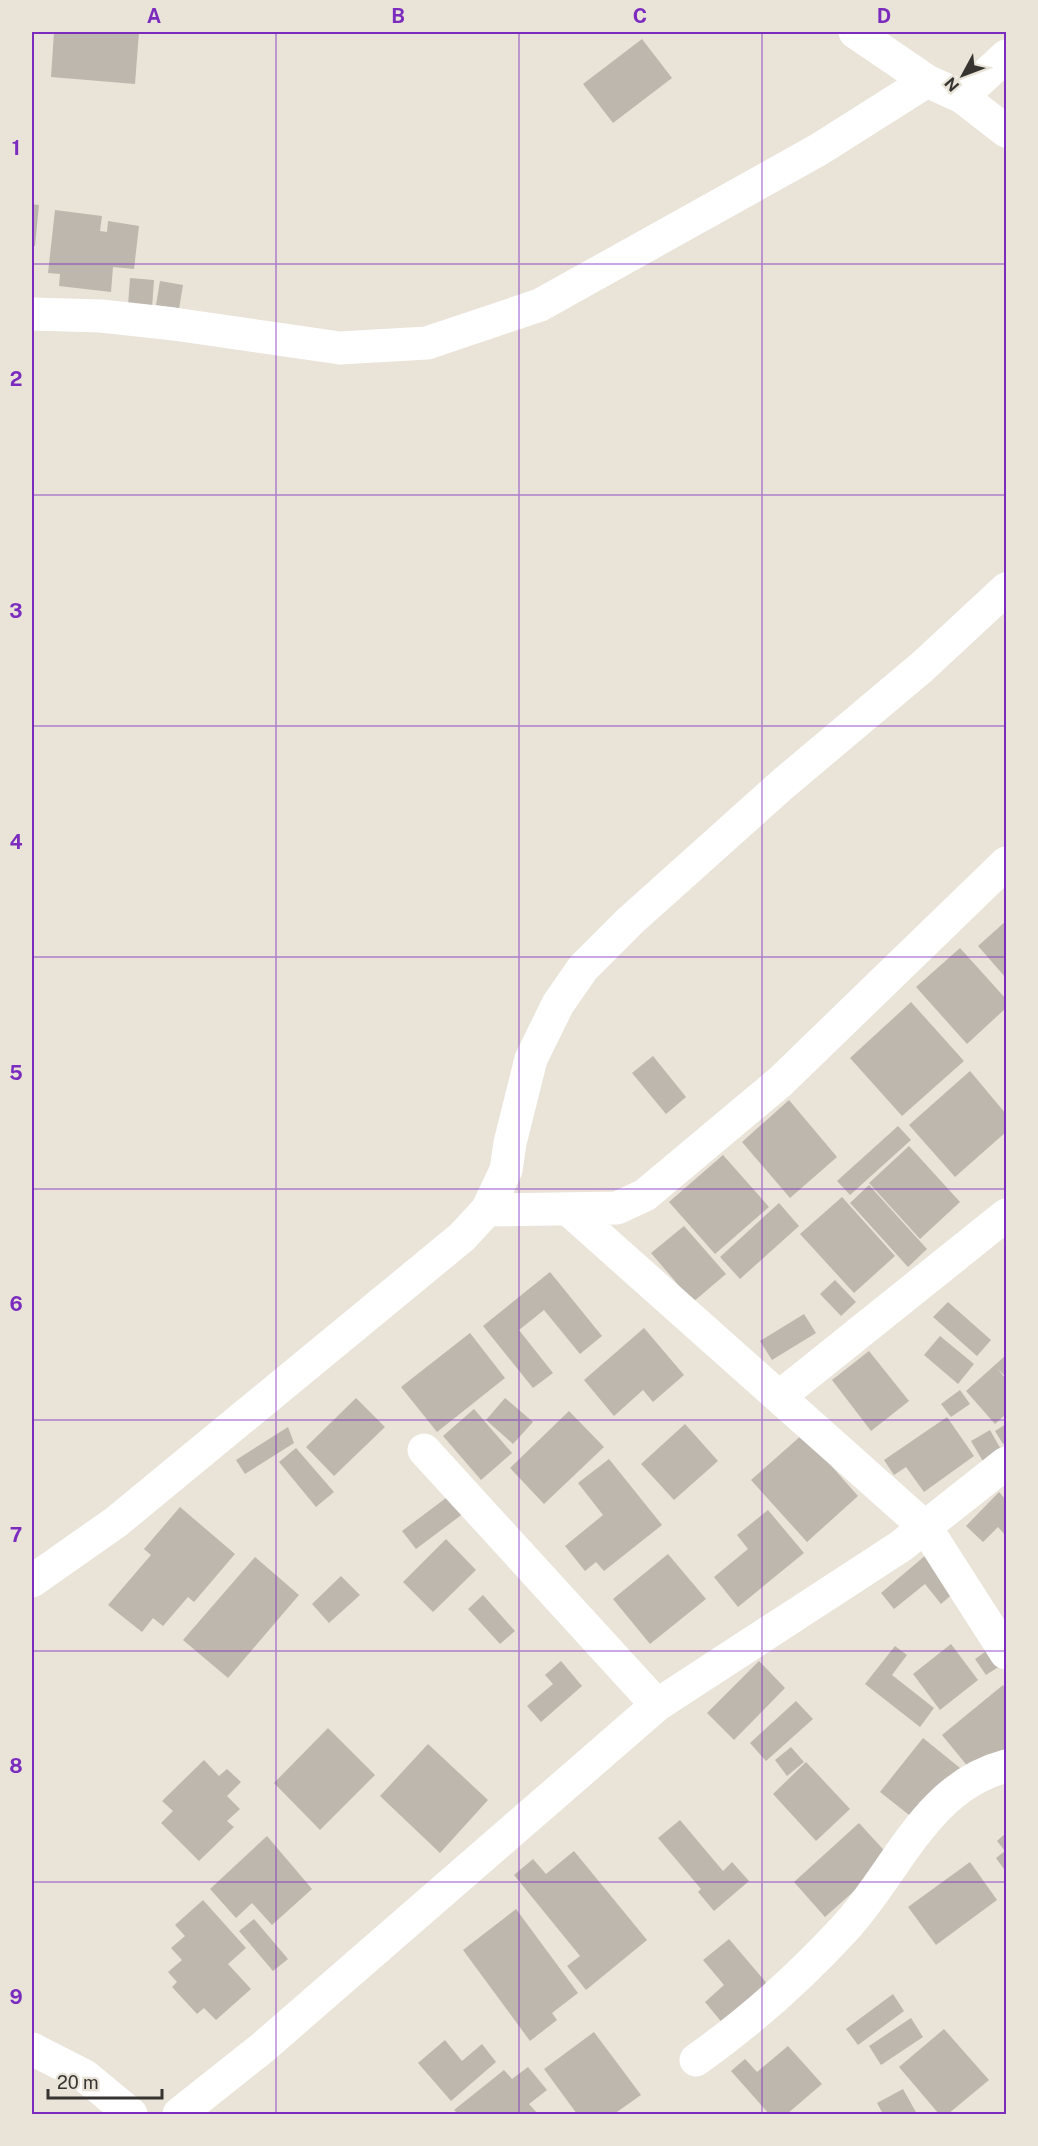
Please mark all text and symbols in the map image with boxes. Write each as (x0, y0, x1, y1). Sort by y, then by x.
text: A (147, 4, 161, 28)
text: B (391, 4, 405, 28)
text: C (633, 4, 647, 28)
text: D (877, 4, 891, 28)
north arrow (933, 45, 993, 105)
text: N (941, 74, 963, 95)
text: 1 (12, 136, 20, 160)
text: 2 (10, 367, 22, 391)
text: 3 (9, 599, 23, 623)
text: 4 (9, 830, 23, 854)
text: 5 (9, 1061, 23, 1085)
text: 6 (9, 1292, 23, 1316)
text: 7 (10, 1523, 22, 1547)
text: 8 (9, 1754, 23, 1778)
text: 9 (9, 1985, 23, 2009)
scale bar (48, 2062, 162, 2100)
text: 20 m (57, 2072, 99, 2093)

